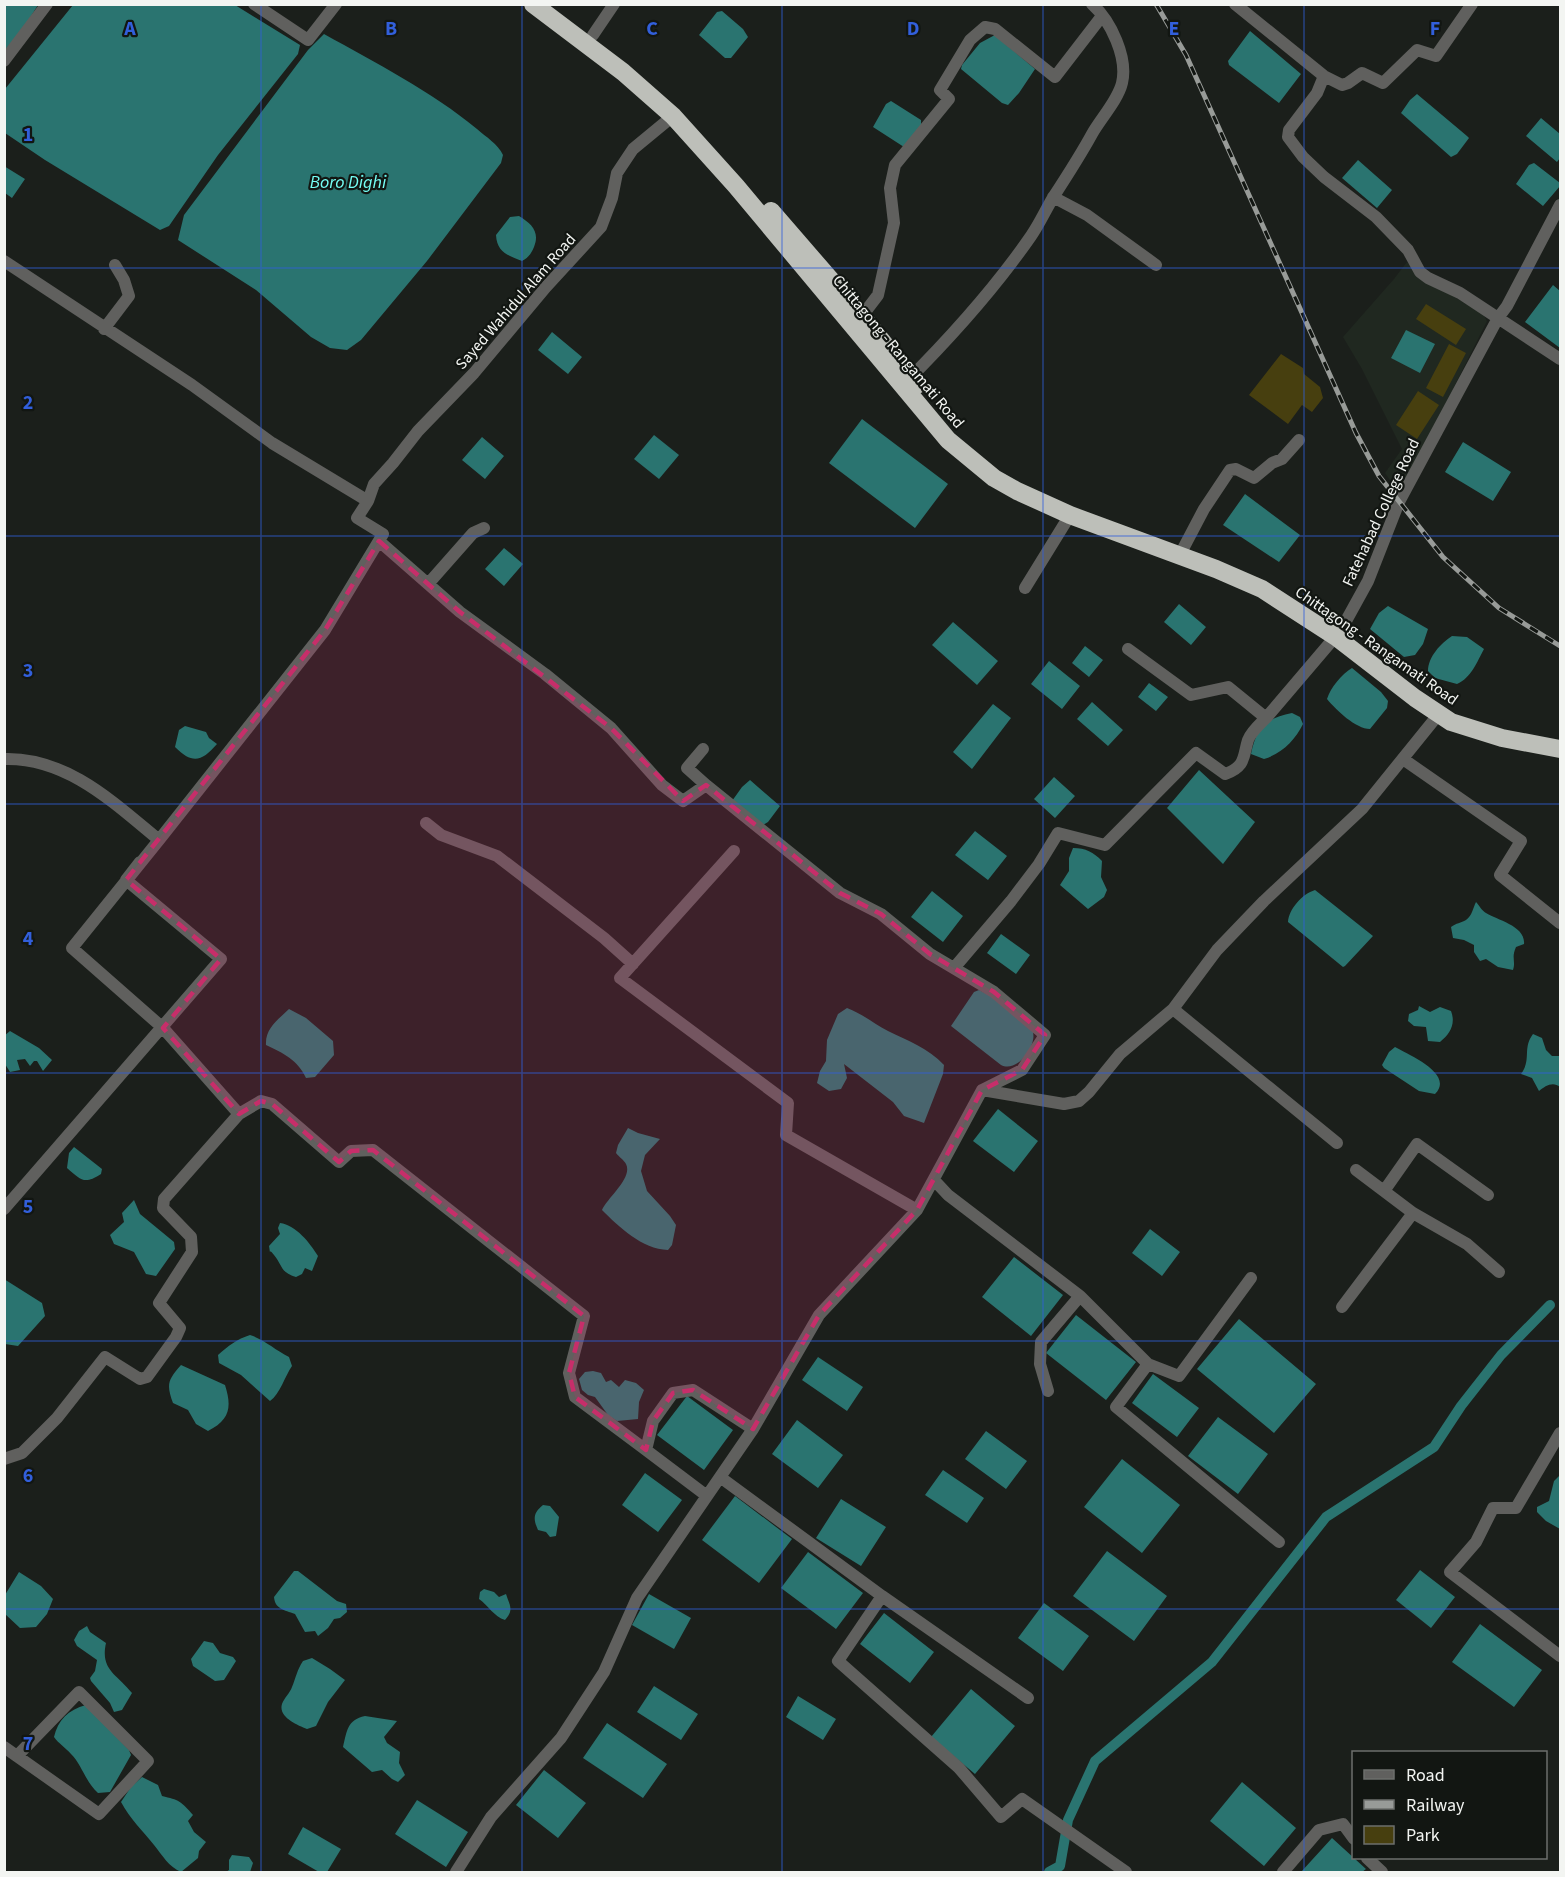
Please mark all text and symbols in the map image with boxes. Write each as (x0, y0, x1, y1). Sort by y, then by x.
text: A (123, 15, 136, 43)
text: B (385, 15, 397, 43)
text: C (646, 15, 658, 43)
text: D (907, 15, 919, 43)
text: E (1169, 15, 1179, 43)
text: F (1430, 15, 1440, 43)
text: 1 (23, 121, 33, 149)
water label: Boro Dighi (310, 170, 387, 195)
street label: Sayed Wahidul Alam Road (451, 229, 581, 374)
street label: Chittagong - Rangamati Road (827, 270, 969, 433)
text: 2 (23, 389, 33, 417)
street label: Fatehabad College Road (1337, 435, 1425, 590)
street label: Chittagong - Rangamati Road (1290, 581, 1462, 711)
text: 3 (23, 657, 33, 685)
text: 4 (23, 925, 34, 953)
text: 5 (23, 1193, 33, 1221)
text: 6 (23, 1462, 33, 1490)
text: 7 (23, 1730, 33, 1758)
legend (1352, 1751, 1547, 1859)
text: Road (1406, 1763, 1445, 1788)
text: Railway (1406, 1793, 1465, 1818)
text: Park (1406, 1823, 1440, 1848)

